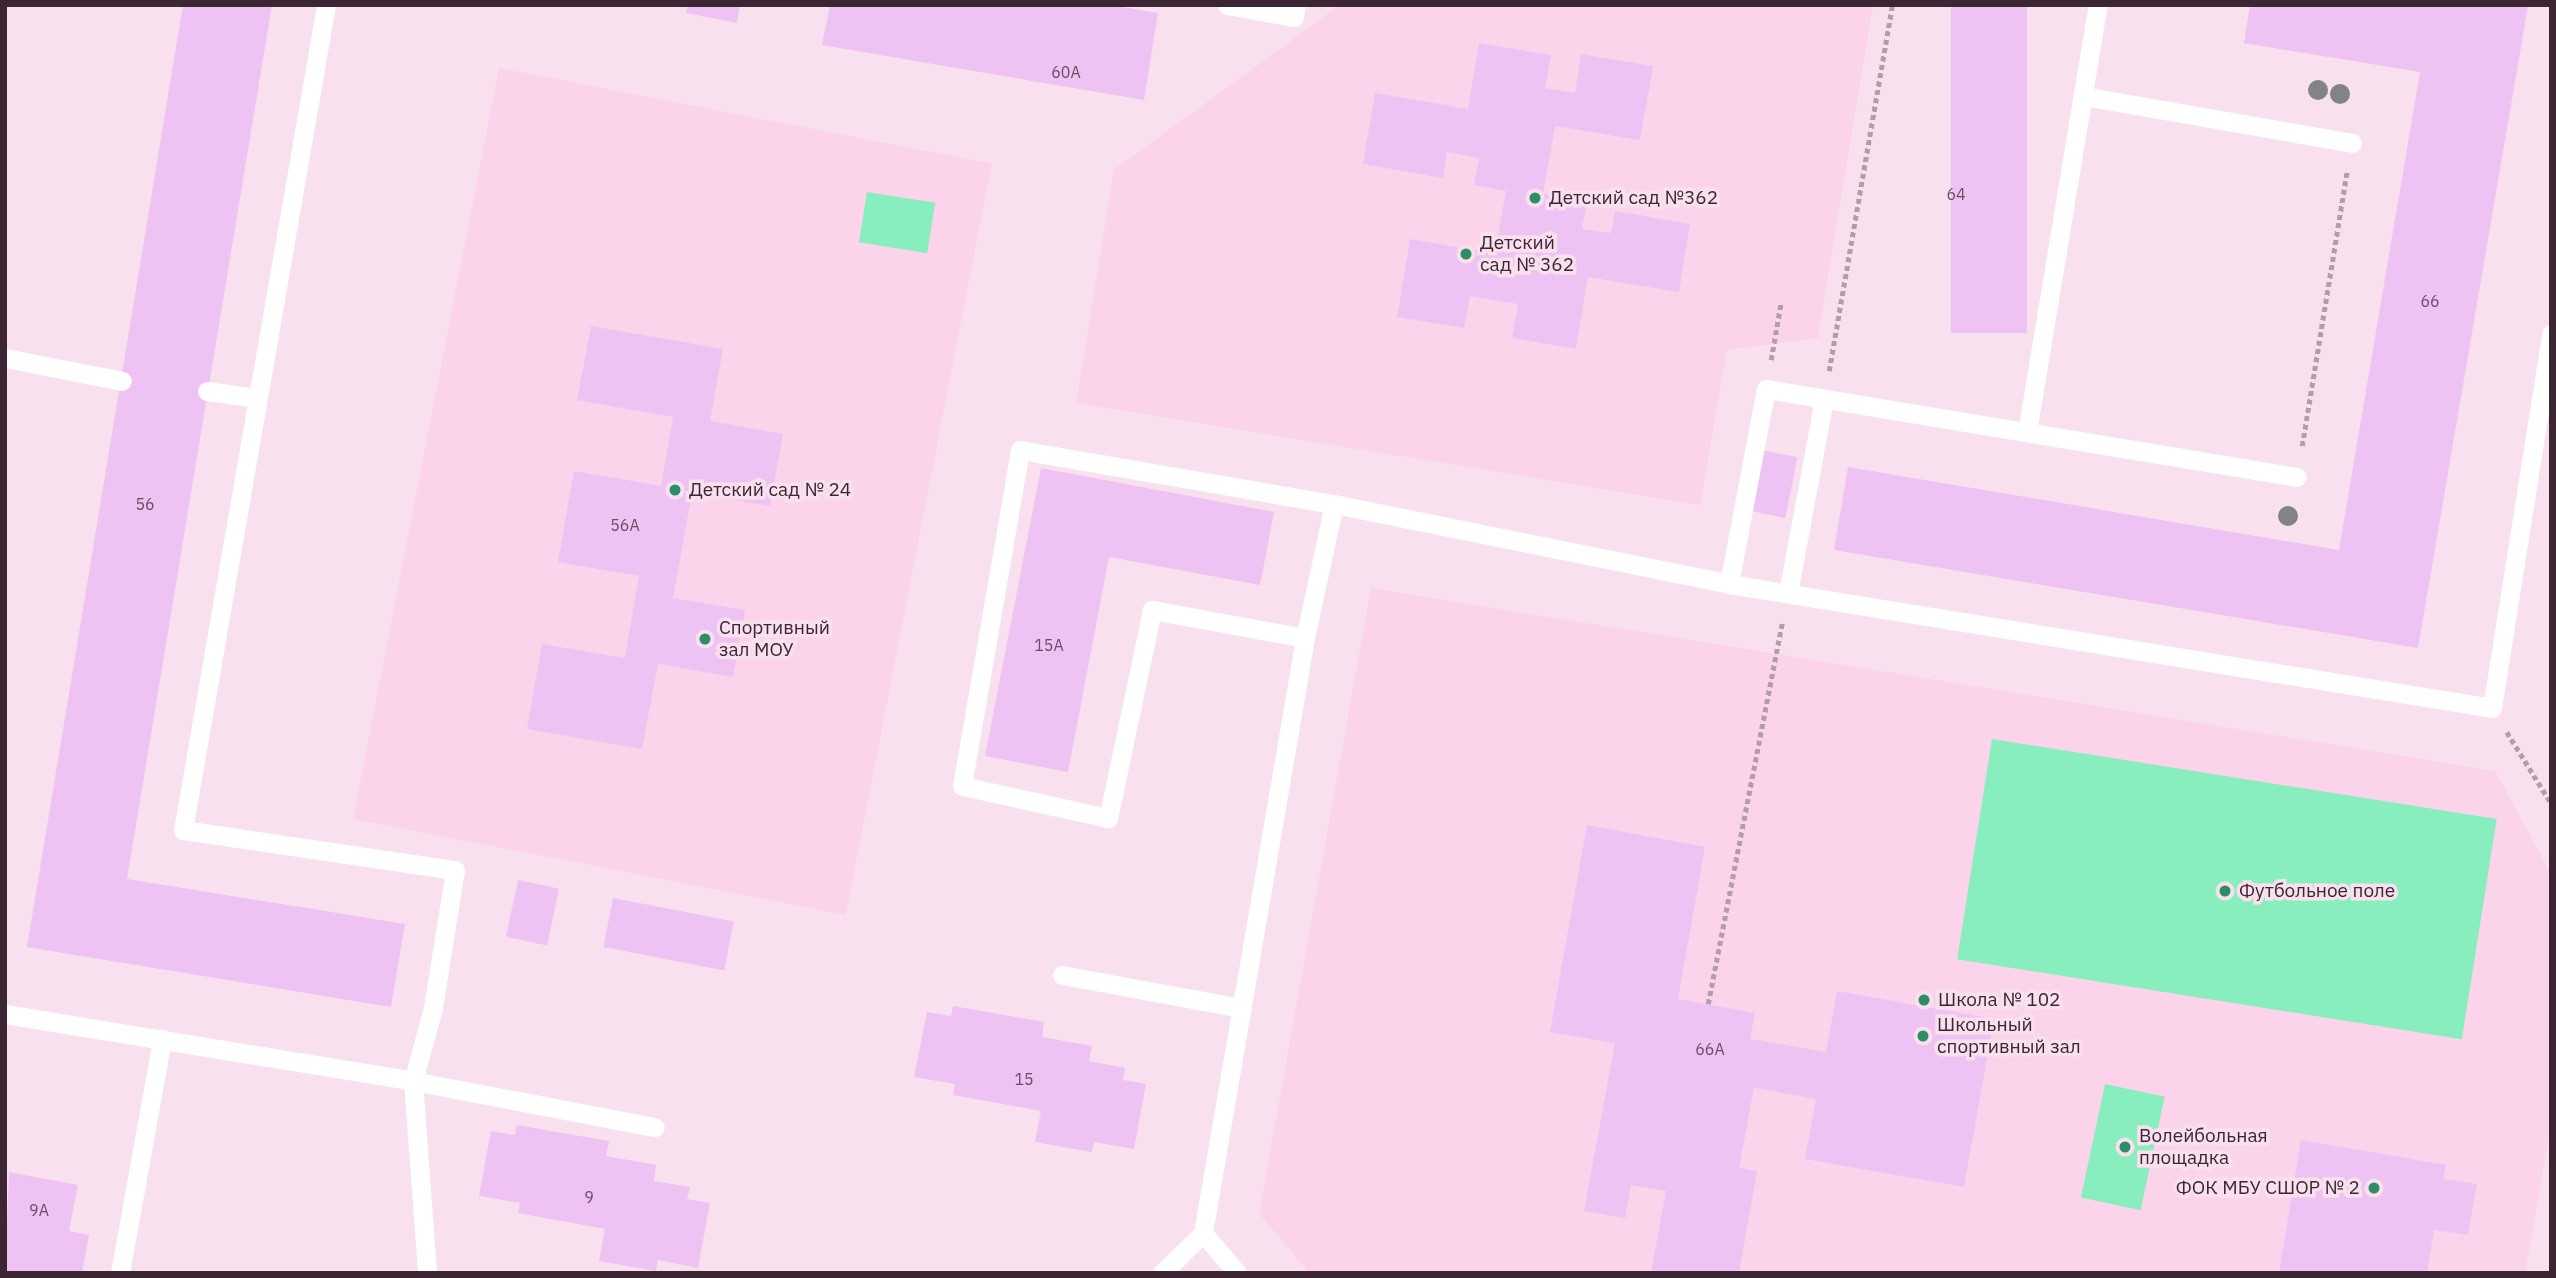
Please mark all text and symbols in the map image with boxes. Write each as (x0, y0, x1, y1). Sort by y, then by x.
house number: 60А (1051, 62, 1081, 82)
house number: 64 (1946, 184, 1966, 204)
place label: Детский сад №362 (1549, 187, 1718, 209)
marker: Детский сад №362 (1527, 190, 1543, 206)
place label: Детский сад № 362 (1480, 232, 1574, 276)
marker: Детский сад № 362 (1458, 246, 1474, 262)
house number: 66 (2420, 291, 2440, 311)
place label: Детский сад № 24 (689, 479, 851, 501)
marker: Детский сад № 24 (667, 482, 683, 498)
house number: 56 (135, 494, 155, 514)
house number: 56А (610, 515, 640, 535)
place label: Спортивный зал МОУ (719, 617, 830, 661)
marker: Спортивный зал МОУ (697, 631, 713, 647)
house number: 15А (1034, 635, 1064, 655)
place label: Футбольное поле (2239, 880, 2395, 902)
marker: Футбольное поле (2217, 883, 2233, 899)
place label: Школа № 102 (1938, 989, 2060, 1011)
marker: Школа № 102 (1916, 992, 1932, 1008)
place label: Школьный спортивный зал (1937, 1014, 2081, 1058)
marker: Школьный спортивный зал (1915, 1028, 1931, 1044)
house number: 66А (1695, 1039, 1725, 1059)
house number: 15 (1014, 1069, 1034, 1089)
place label: Волейбольная площадка (2139, 1125, 2268, 1169)
marker: Волейбольная площадка (2117, 1139, 2133, 1155)
place label: ФОК МБУ СШОР № 2 (2176, 1177, 2360, 1199)
marker: ФОК МБУ СШОР № 2 (2366, 1180, 2382, 1196)
house number: 9 (584, 1187, 594, 1207)
house number: 9А (29, 1200, 49, 1220)

